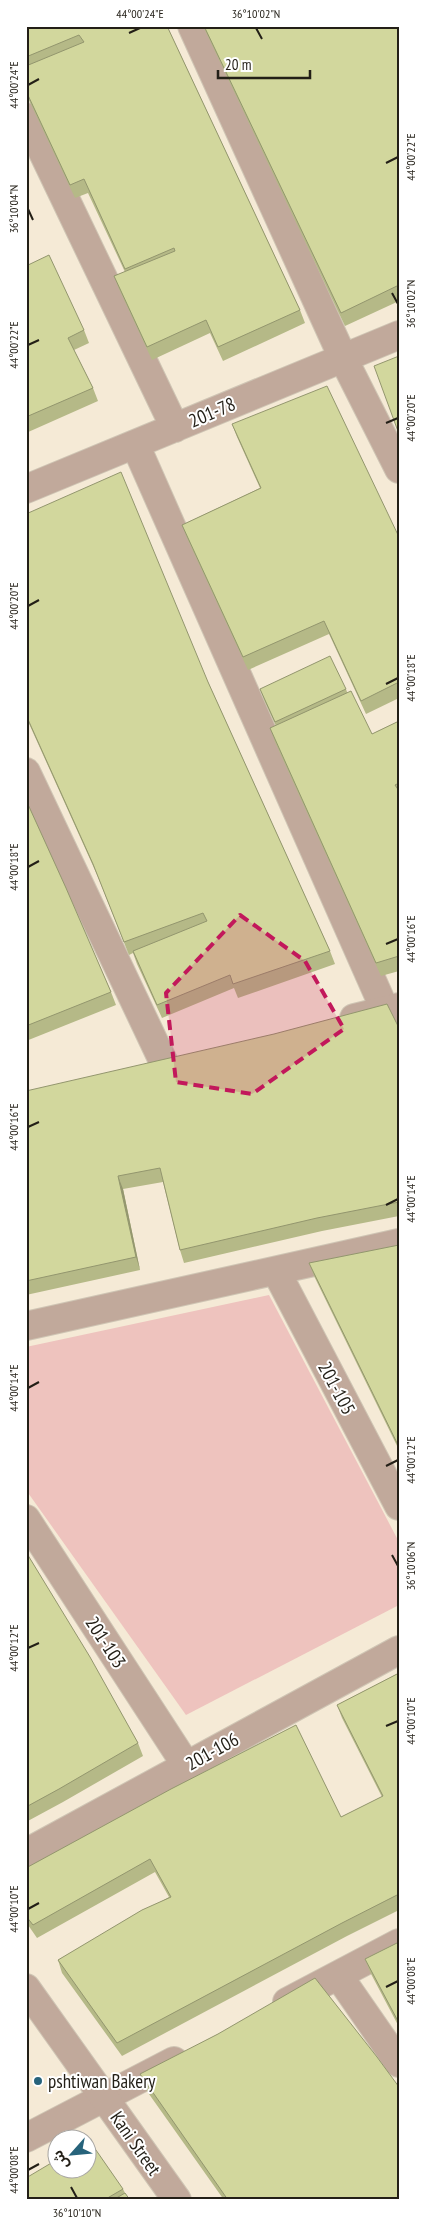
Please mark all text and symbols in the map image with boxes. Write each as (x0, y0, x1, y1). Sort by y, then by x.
text: 44°00'24"E (116, 6, 164, 21)
text: 36°10'02"N (232, 6, 280, 21)
scale bar (218, 48, 310, 80)
text: 20 m (225, 55, 251, 74)
text: 44°00'24"E (6, 61, 21, 109)
text: 44°00'22"E (403, 133, 418, 181)
text: 36°10'04"N (6, 185, 21, 233)
text: 36°10'02"N (403, 280, 418, 328)
text: 44°00'22"E (6, 321, 21, 369)
street label: 201-78 (185, 392, 239, 432)
text: 44°00'20"E (403, 394, 418, 442)
text: 44°00'20"E (6, 582, 21, 630)
text: 44°00'18"E (403, 654, 418, 702)
text: 44°00'18"E (6, 843, 21, 891)
text: 44°00'16"E (403, 915, 418, 963)
text: 44°00'16"E (6, 1103, 21, 1151)
text: 44°00'14"E (403, 1175, 418, 1223)
street label: 201-105 (313, 1357, 361, 1419)
text: 44°00'14"E (6, 1364, 21, 1412)
text: 44°00'12"E (403, 1436, 418, 1484)
text: 36°10'06"N (403, 1542, 418, 1590)
street label: 201-103 (80, 1612, 132, 1672)
text: 44°00'12"E (6, 1624, 21, 1672)
text: 44°00'10"E (403, 1697, 418, 1745)
street label: 201-106 (181, 1727, 243, 1775)
text: 44°00'10"E (6, 1885, 21, 1933)
text: 44°00'08"E (403, 1957, 418, 2005)
place label: pshtiwan Bakery (48, 2069, 156, 2093)
marker: pshtiwan Bakery (32, 2075, 44, 2087)
street label: Kani Street (105, 2106, 167, 2180)
north arrow (48, 2128, 98, 2178)
text: 44°00'08"E (6, 2146, 21, 2194)
text: ش (48, 2147, 73, 2173)
text: 36°10'10"N (53, 2205, 101, 2220)

